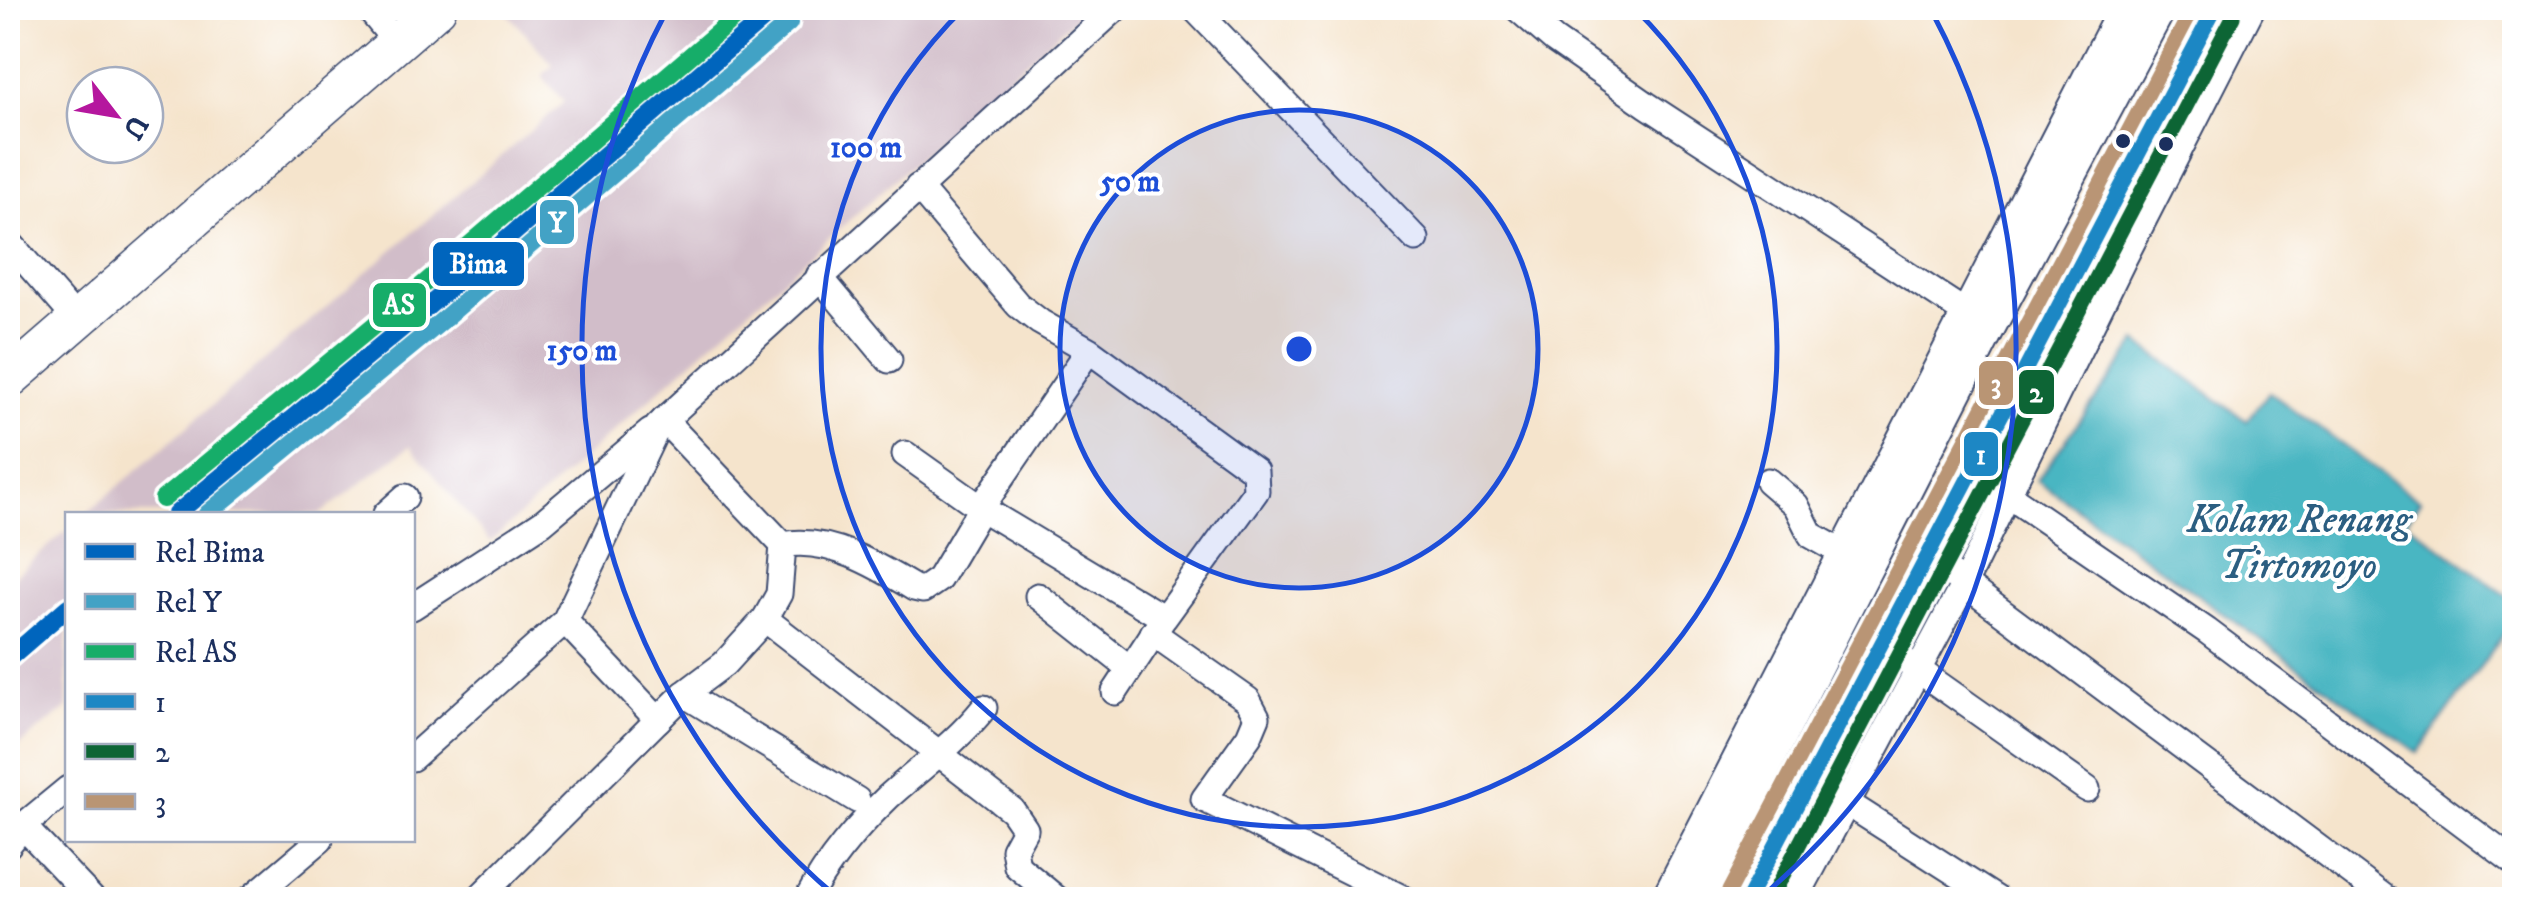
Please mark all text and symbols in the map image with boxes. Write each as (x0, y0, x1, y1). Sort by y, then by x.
north arrow (65, 65, 165, 165)
text: U (114, 109, 156, 146)
text: 100 m (830, 130, 903, 167)
unlabelled marker (2113, 131, 2133, 151)
unlabelled marker (2156, 134, 2176, 154)
text: 50 m (1099, 164, 1160, 201)
line badge: Y (538, 198, 576, 246)
text: Y (547, 206, 567, 241)
line badge: Bima (431, 240, 526, 288)
text: Bima (449, 247, 508, 282)
line badge: AS (371, 281, 428, 329)
text: AS (382, 288, 415, 323)
centre of rings (1281, 331, 1317, 367)
text: 150 m (547, 333, 618, 370)
line badge: 3 (1977, 359, 2015, 407)
text: 3 (1991, 367, 2001, 402)
line badge: 2 (2017, 368, 2056, 416)
text: 2 (2029, 376, 2043, 411)
line badge: 1 (1962, 430, 2000, 478)
text: 1 (1976, 438, 1986, 473)
water label: Kolam Renang Tirtomoyo (2185, 496, 2413, 592)
legend (65, 512, 415, 842)
text: Rel Bima (155, 535, 265, 572)
text: Rel Y (155, 585, 223, 622)
text: Rel AS (155, 635, 238, 672)
text: 1 (155, 685, 166, 722)
text: 2 (155, 735, 170, 772)
text: 3 (155, 785, 166, 822)

